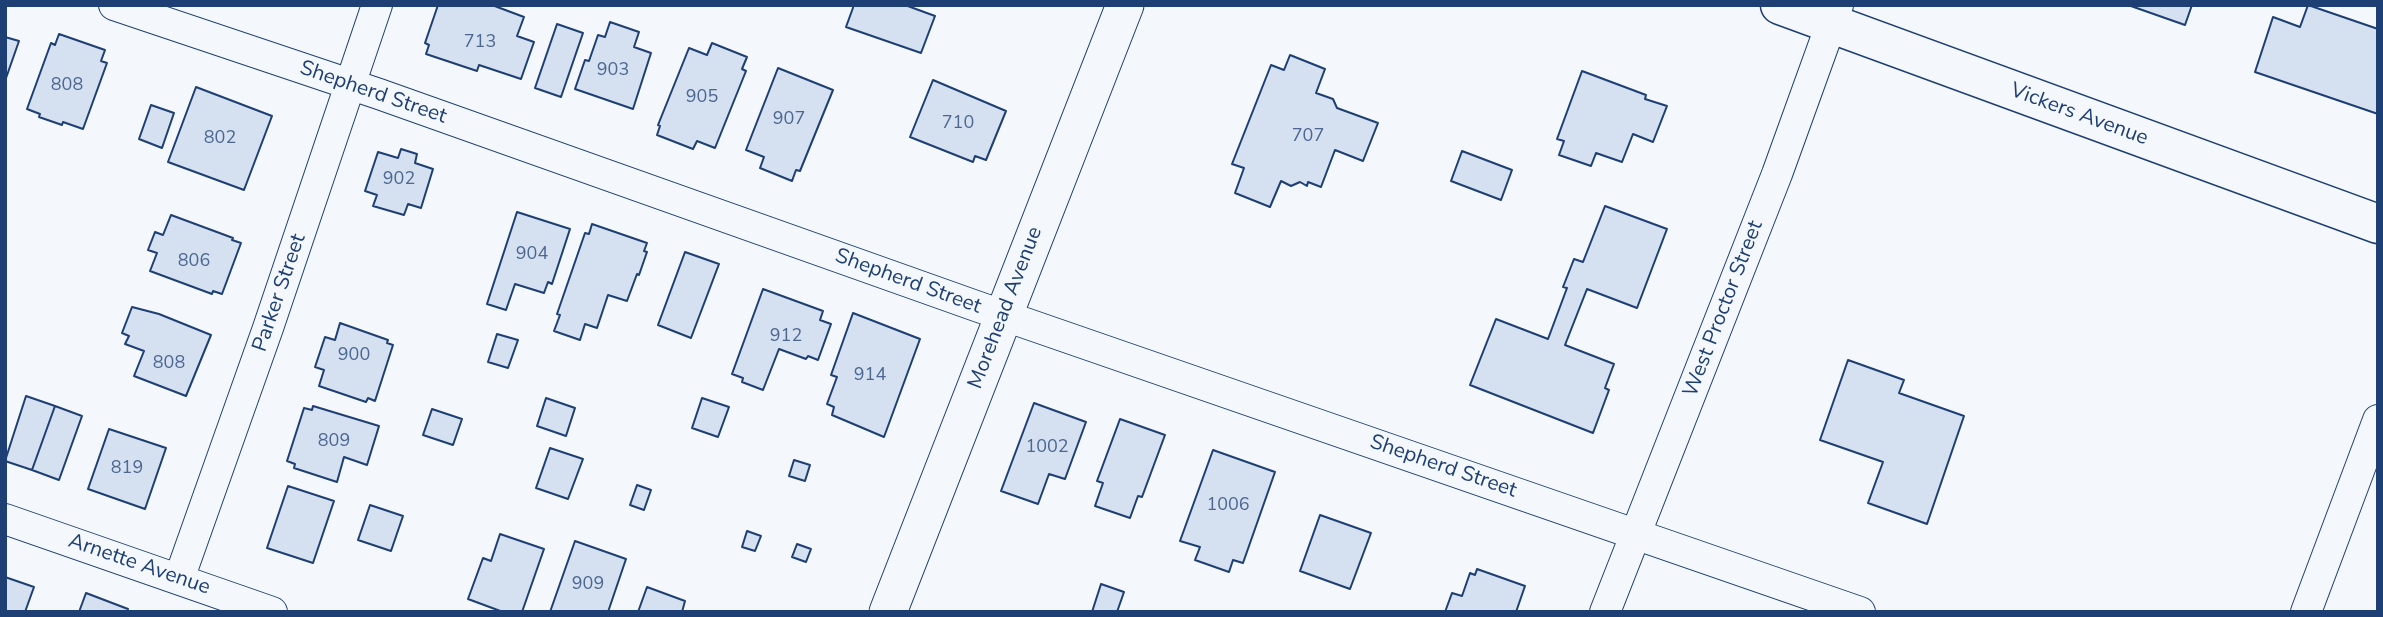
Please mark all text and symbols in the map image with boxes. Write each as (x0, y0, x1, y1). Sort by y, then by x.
house number: 713 (464, 32, 496, 54)
street label: Shepherd Street (296, 56, 450, 130)
house number: 903 (597, 60, 629, 82)
house number: 808 (51, 75, 83, 97)
street label: Vickers Avenue (2007, 78, 2151, 152)
house number: 905 (686, 87, 718, 109)
house number: 907 (773, 109, 805, 131)
house number: 710 (942, 113, 974, 135)
house number: 707 (1292, 126, 1324, 148)
house number: 802 (204, 128, 236, 150)
house number: 902 (383, 169, 415, 191)
street label: West Proctor Street (1679, 217, 1769, 401)
street label: Morehead Avenue (964, 223, 1048, 393)
street label: Parker Street (248, 231, 312, 355)
house number: 904 (516, 244, 548, 266)
street label: Shepherd Street (831, 244, 985, 320)
house number: 806 (178, 251, 210, 273)
house number: 912 (770, 326, 802, 348)
house number: 900 (338, 345, 370, 367)
house number: 808 (153, 353, 185, 375)
house number: 914 (854, 365, 886, 387)
street label: Shepherd Street (1366, 430, 1520, 504)
house number: 809 (318, 431, 350, 453)
house number: 1002 (1025, 437, 1069, 459)
house number: 819 (111, 458, 143, 480)
house number: 1006 (1206, 495, 1250, 517)
street label: Arnette Avenue (65, 529, 213, 601)
house number: 909 (572, 574, 604, 596)

